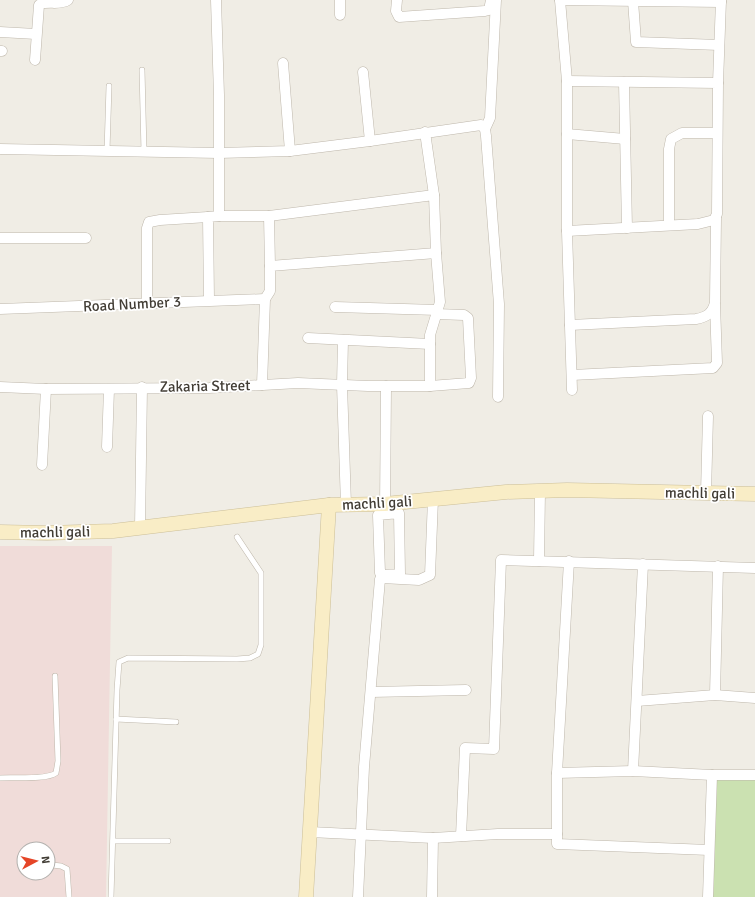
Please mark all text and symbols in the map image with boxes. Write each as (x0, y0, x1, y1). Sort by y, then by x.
street label: Road Number 3 (83, 292, 181, 316)
street label: Zakaria Street (159, 376, 251, 396)
street label: machli gali (665, 483, 735, 503)
street label: machli gali (341, 492, 413, 514)
street label: machli gali (20, 522, 90, 542)
north arrow (16, 841, 56, 881)
text: N (39, 855, 52, 864)

